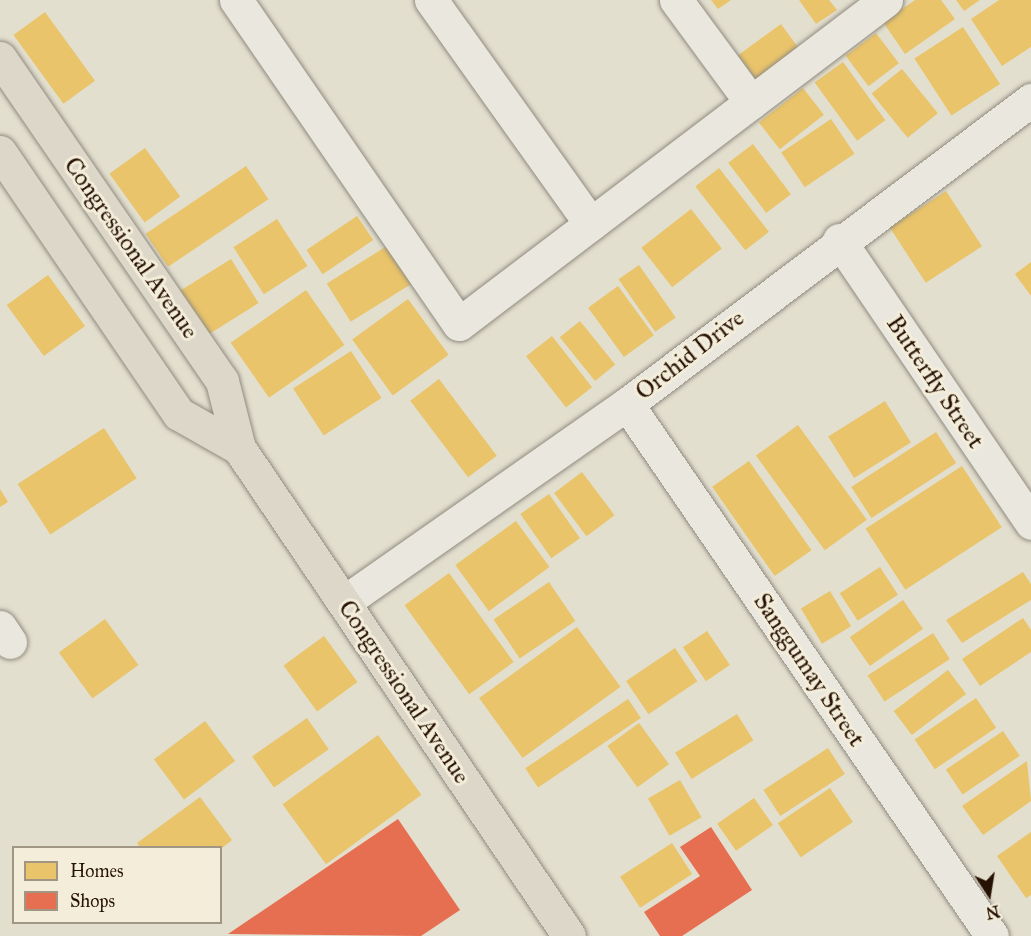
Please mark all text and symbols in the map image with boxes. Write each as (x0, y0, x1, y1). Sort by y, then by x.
street label: Congressional Avenue (58, 152, 204, 344)
street label: Orchid Drive (630, 304, 750, 406)
street label: Butterfly Street (880, 310, 990, 454)
street label: Sanggumay Street (747, 588, 871, 752)
street label: Congressional Avenue (332, 595, 476, 789)
legend (12, 846, 222, 924)
text: Homes (70, 860, 124, 882)
north arrow (959, 864, 1019, 924)
text: Shops (70, 890, 115, 912)
text: N (984, 901, 1001, 923)

